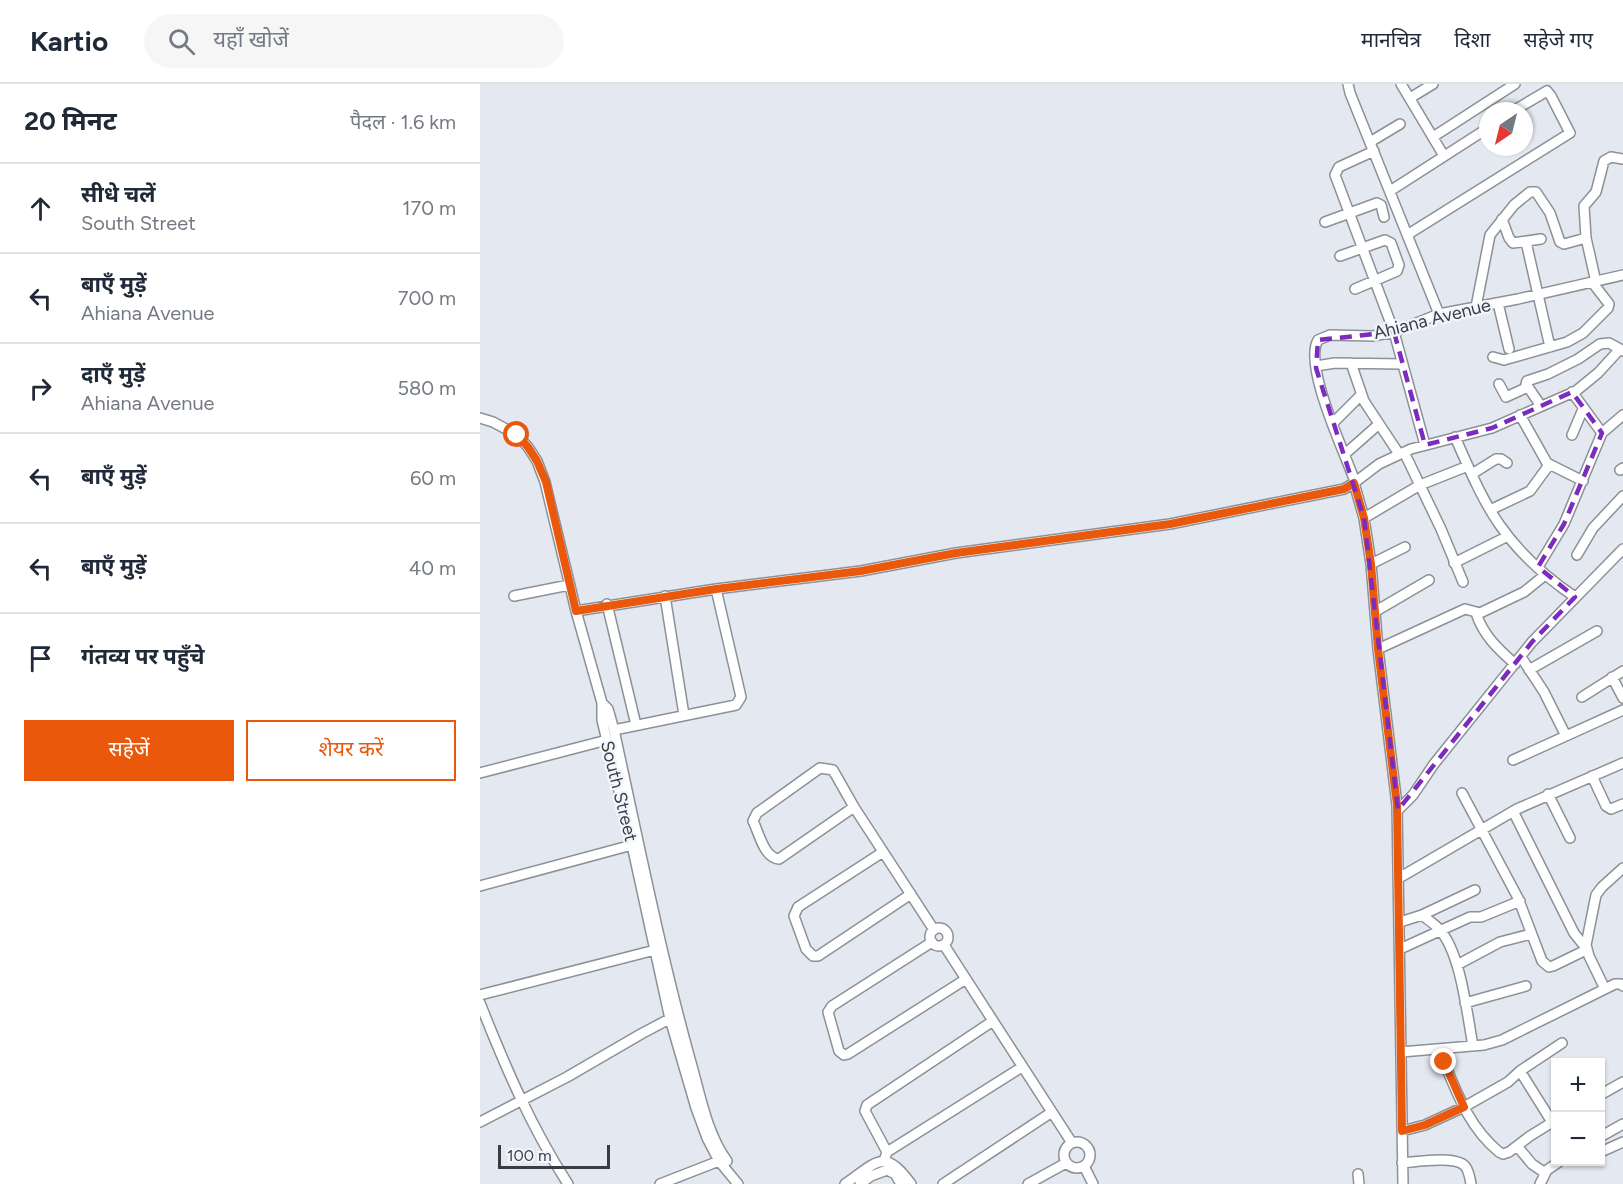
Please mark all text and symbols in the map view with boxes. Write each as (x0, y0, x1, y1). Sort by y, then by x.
search box (144, 14, 564, 68)
text: Kartio (30, 24, 108, 58)
icon: search (165, 25, 198, 58)
text: यहाँ खोजें (213, 26, 289, 53)
text: मानचित्र (1361, 27, 1421, 52)
text: दिशा (1454, 27, 1490, 52)
text: सहेजे गए (1523, 27, 1593, 52)
north arrow (1479, 102, 1533, 156)
text: 20 मिनट (24, 105, 117, 137)
text: पैदल · 1.6 km (350, 110, 456, 134)
text: सीधे चलें (81, 181, 156, 208)
icon: ahead (24, 192, 57, 225)
text: 170 m (402, 196, 456, 220)
text: South Street (81, 211, 196, 235)
text: बाएँ मुड़ें (81, 271, 147, 298)
icon: left (24, 282, 57, 315)
text: 700 m (398, 286, 456, 310)
street label: Ahiana Avenue (1371, 294, 1493, 344)
text: Ahiana Avenue (81, 301, 214, 325)
text: दाएँ मुड़ें (81, 361, 145, 388)
icon: right (24, 372, 57, 405)
text: 580 m (397, 376, 456, 400)
text: Ahiana Avenue (81, 391, 214, 415)
route start (503, 421, 529, 447)
icon: left (24, 462, 57, 495)
text: बाएँ मुड़ें (81, 463, 147, 490)
text: 60 m (410, 466, 456, 490)
icon: left (24, 552, 57, 585)
text: बाएँ मुड़ें (81, 553, 147, 580)
text: 40 m (409, 556, 456, 580)
icon: arrive (24, 642, 57, 675)
text: गंतव्य पर पहुँचे (81, 643, 205, 670)
button: सहेजें (24, 720, 234, 781)
button: शेयर करें (246, 720, 456, 781)
street label: South Street (596, 738, 642, 844)
route end (1430, 1048, 1456, 1074)
map controls (1551, 1058, 1605, 1166)
button: + (1551, 1058, 1605, 1112)
button: − (1551, 1112, 1605, 1166)
scale bar (498, 1142, 610, 1170)
text: 100 m (507, 1146, 552, 1165)

